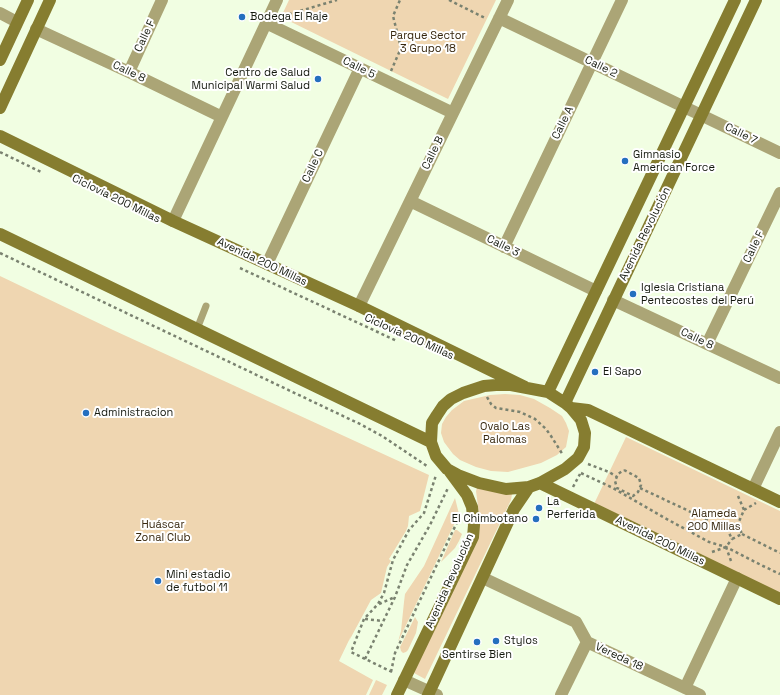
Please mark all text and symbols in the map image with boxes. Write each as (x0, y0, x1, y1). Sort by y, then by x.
place label: Bodega El Raje (250, 10, 328, 24)
marker: Bodega El Raje (237, 12, 247, 22)
street label: Calle F (132, 18, 158, 54)
park label: Parque Sector 3 Grupo 18 (390, 29, 466, 55)
street label: Calle 2 (582, 53, 620, 81)
street label: Calle 5 (341, 54, 377, 82)
street label: Calle 8 (110, 59, 148, 85)
place label: Centro de Salud Municipal Warmi Salud (192, 66, 310, 92)
marker: Centro de Salud Municipal Warmi Salud (313, 74, 323, 84)
street label: Calle A (549, 104, 577, 142)
street label: Calle 7 (723, 121, 759, 147)
street label: Calle B (419, 134, 447, 172)
street label: Calle C (300, 147, 326, 185)
place label: Gimnasio American Force (633, 148, 715, 174)
marker: Gimnasio American Force (620, 156, 630, 166)
street label: Ciclovía 200 Millas (70, 172, 162, 226)
street label: Avenida Revolución (617, 185, 673, 283)
street label: Calle F (741, 229, 767, 265)
street label: Calle 3 (484, 232, 522, 260)
street label: Avenida 200 Millas (215, 235, 309, 289)
place label: Iglesia Cristiana Pentecostes del Perú (641, 281, 754, 307)
marker: Iglesia Cristiana Pentecostes del Perú (628, 289, 638, 299)
street label: Ciclovía 200 Millas (362, 311, 456, 363)
street label: Calle 8 (678, 326, 716, 352)
place label: El Sapo (603, 365, 642, 379)
marker: El Sapo (590, 367, 600, 377)
place label: Administracion (94, 406, 173, 420)
marker: Administracion (81, 408, 91, 418)
park label: Ovalo Las Palomas (480, 420, 530, 446)
place label: La Perferida (547, 495, 595, 521)
marker: La Perferida (534, 503, 544, 513)
park label: Alameda 200 Millas (687, 507, 741, 533)
place label: El Chimbotano (452, 512, 528, 526)
marker: El Chimbotano (531, 514, 541, 524)
street label: Avenida 200 Millas (613, 514, 707, 568)
park label: Huáscar Zonal Club (135, 518, 191, 544)
street label: Avenida Revolución (423, 531, 477, 631)
place label: Mini estadio de futbol 11 (166, 568, 230, 594)
marker: Mini estadio de futbol 11 (153, 576, 163, 586)
place label: Stylos (504, 634, 538, 648)
marker: Stylos (491, 636, 501, 646)
marker: Sentirse Bien (472, 637, 482, 647)
street label: Vereda 18 (593, 640, 645, 674)
place label: Sentirse Bien (442, 648, 512, 662)

